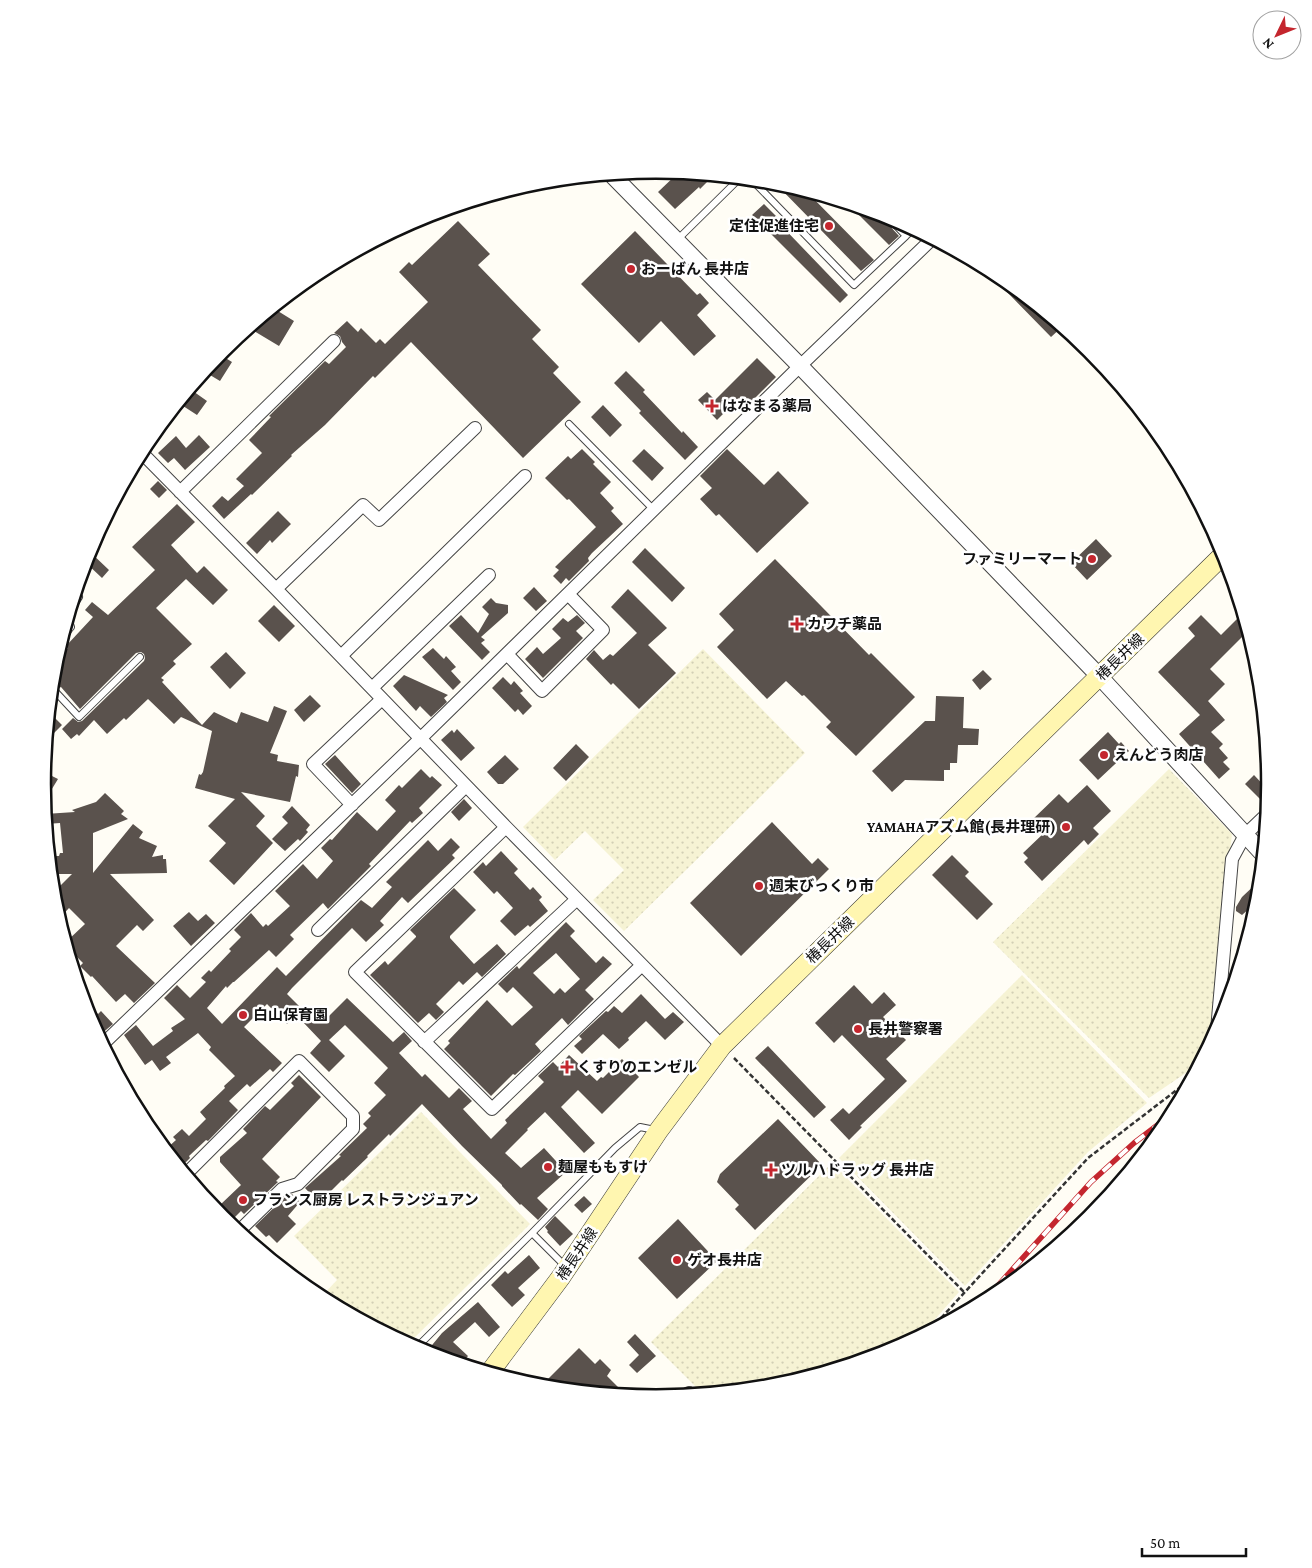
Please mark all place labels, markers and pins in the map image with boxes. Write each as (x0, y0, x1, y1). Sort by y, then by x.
place label: 定住促進住宅 (729, 218, 819, 234)
marker: 定住促進住宅 (823, 220, 835, 232)
place label: おーばん 長井店 (641, 260, 749, 277)
marker: おーばん 長井店 (625, 263, 637, 275)
place label: はなまる薬局 (722, 398, 812, 414)
marker: はなまる薬局 (706, 400, 718, 412)
place label: ファミリーマート (962, 551, 1082, 567)
marker: ファミリーマート (1086, 553, 1098, 565)
place label: カワチ薬品 (807, 616, 882, 632)
marker: カワチ薬品 (791, 618, 803, 630)
place label: えんどう肉店 (1114, 747, 1204, 763)
marker: えんどう肉店 (1098, 749, 1110, 761)
place label: YAMAHAアズム館(長井理研) (867, 818, 1056, 836)
marker: YAMAHAアズム館(長井理研) (1060, 821, 1072, 833)
place label: 週末びっくり市 (769, 878, 874, 894)
marker: 週末びっくり市 (753, 880, 765, 892)
place label: 白山保育園 (253, 1006, 328, 1023)
marker: 白山保育園 (237, 1009, 249, 1021)
place label: 長井警察署 (868, 1020, 943, 1037)
marker: 長井警察署 (852, 1023, 864, 1035)
place label: くすりのエンゼル (577, 1059, 697, 1075)
marker: くすりのエンゼル (561, 1061, 573, 1073)
place label: 麺屋ももすけ (558, 1159, 648, 1175)
marker: 麺屋ももすけ (542, 1161, 554, 1173)
place label: ツルハドラッグ 長井店 (781, 1161, 934, 1178)
marker: ツルハドラッグ 長井店 (765, 1164, 777, 1176)
place label: フランス厨房 レストランジュアン (253, 1192, 479, 1208)
marker: フランス厨房 レストランジュアン (237, 1194, 249, 1206)
place label: ゲオ長井店 (687, 1251, 762, 1268)
marker: ゲオ長井店 (671, 1254, 683, 1266)

